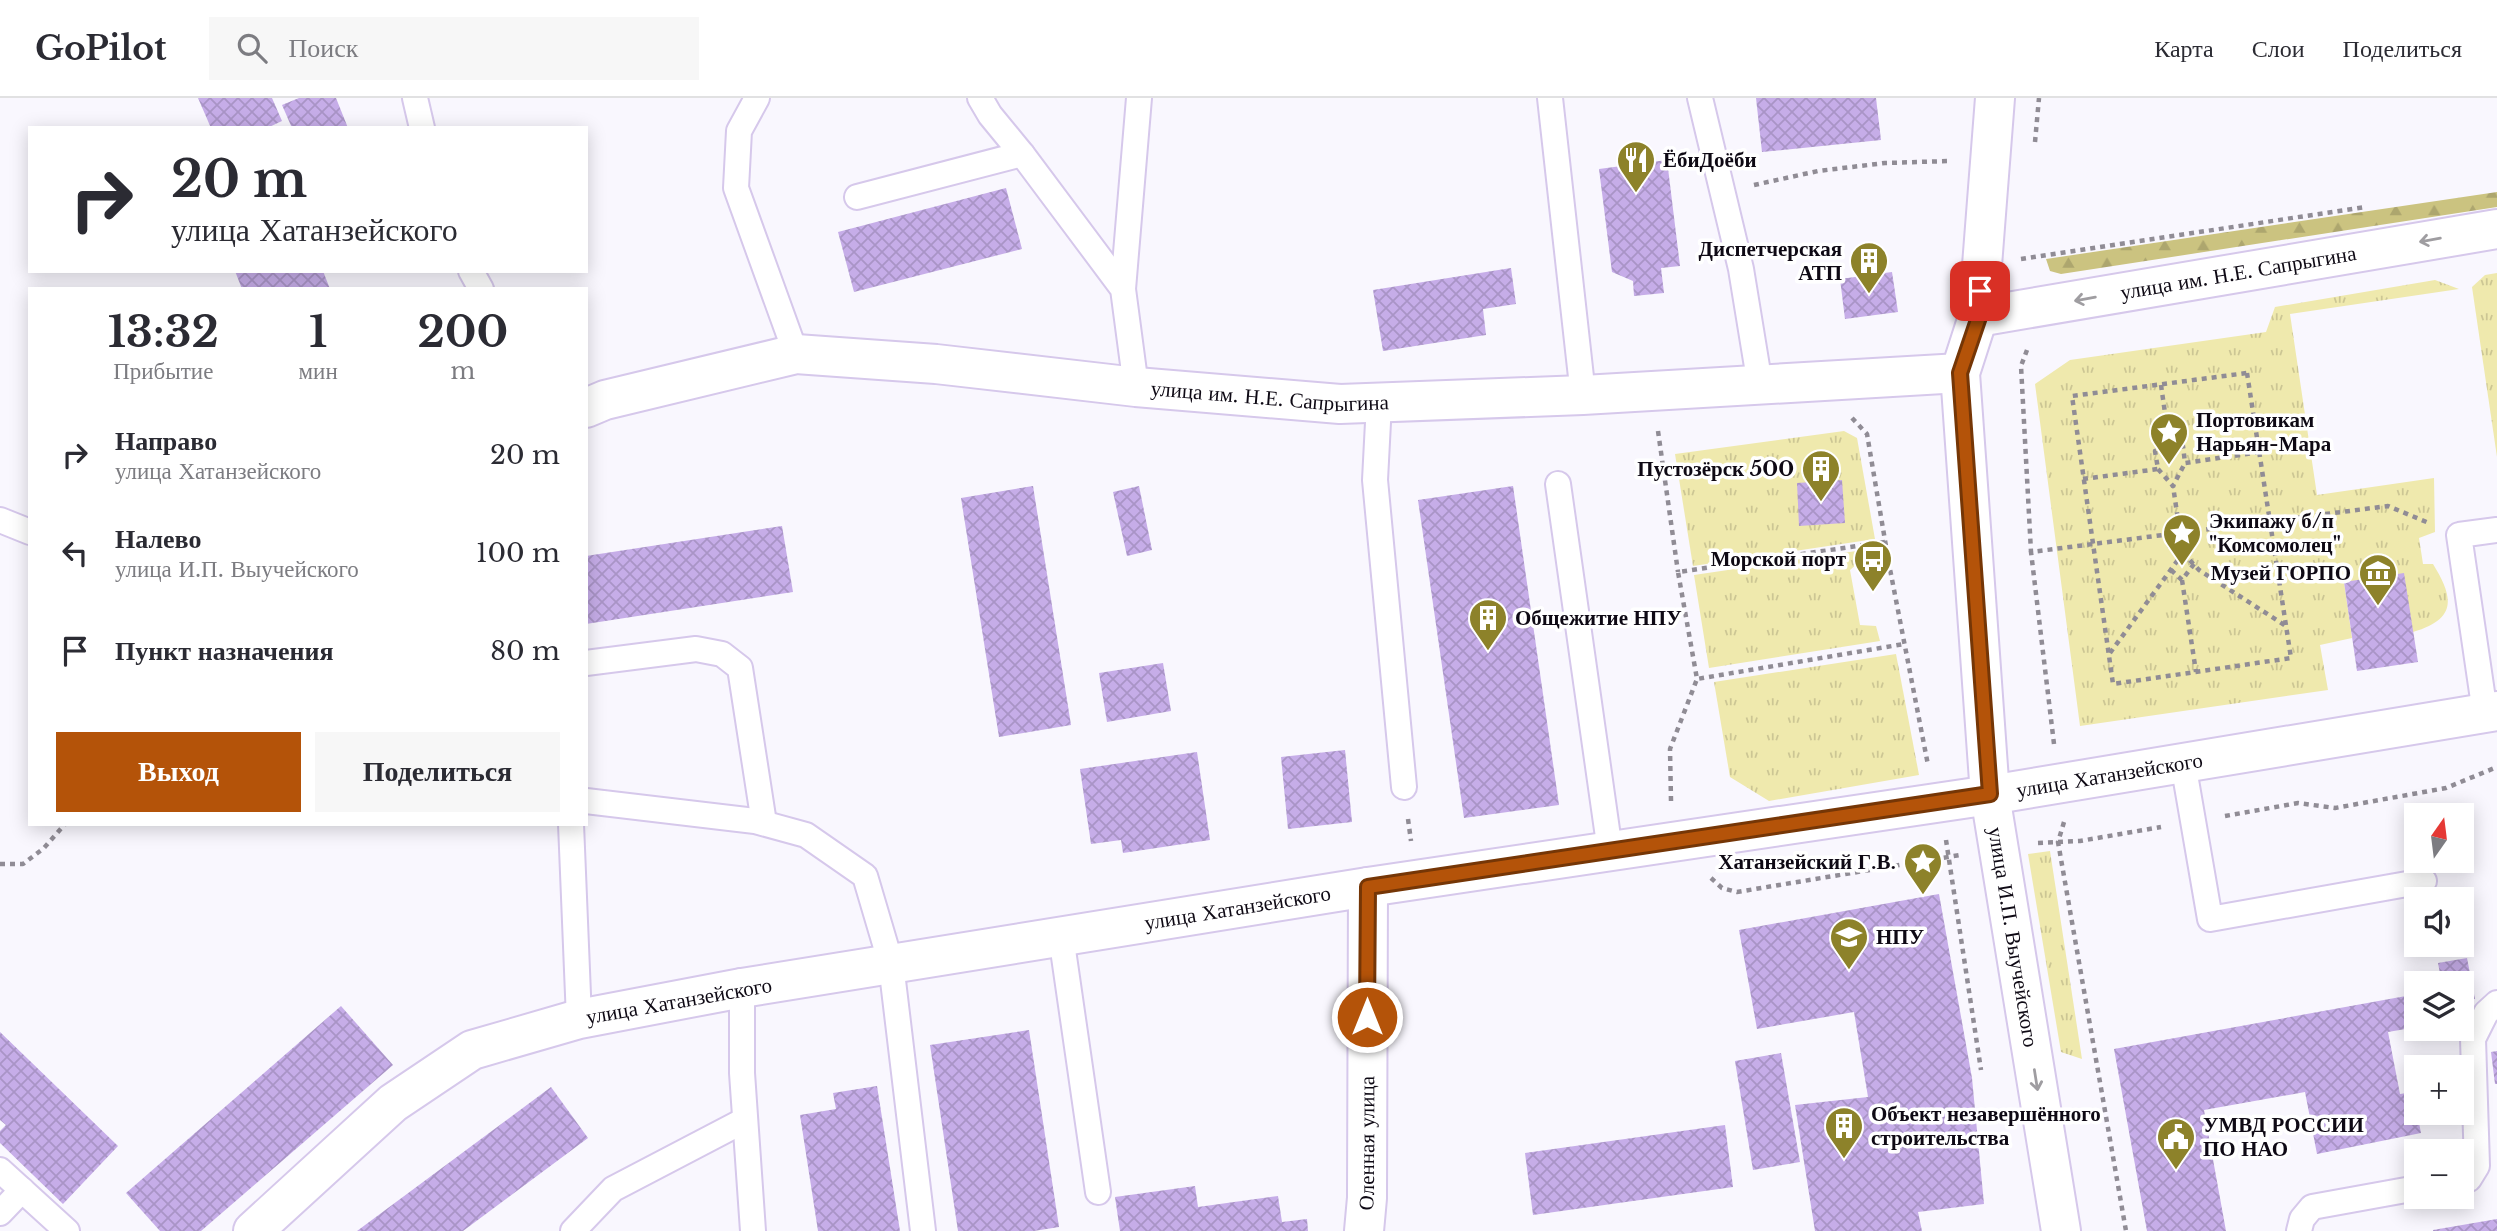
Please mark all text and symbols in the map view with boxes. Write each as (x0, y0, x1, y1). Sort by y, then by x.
search box (209, 17, 699, 80)
text: GoPilot (35, 28, 167, 69)
icon: search (233, 29, 271, 67)
text: Поиск (289, 32, 358, 64)
text: Карта (2154, 34, 2214, 63)
text: Слои (2252, 34, 2305, 63)
text: Поделиться (2343, 34, 2462, 63)
restaurant icon: ЁбиДоёби (1615, 139, 1657, 194)
place label: ЁбиДоёби (1663, 147, 1756, 173)
text: 20 m (171, 149, 307, 210)
icon: right (56, 154, 147, 245)
text: улица Хатанзейского (171, 210, 458, 250)
one-way arrow (2419, 234, 2442, 247)
place label: Диспетчерская АТП (1699, 236, 1842, 286)
building icon: Диспетчерская АТП (1848, 240, 1890, 295)
street label: улица им. Н.Е. Сапрыгина (2118, 240, 2359, 306)
pin (1950, 261, 2010, 321)
icon: arrive (1961, 272, 1999, 310)
one-way arrow (2074, 293, 2097, 306)
text: 13:32 (108, 306, 219, 358)
text: 1 (309, 306, 327, 358)
text: 200 (417, 306, 508, 358)
text: Прибытие (113, 357, 213, 385)
text: мин (299, 357, 338, 385)
text: m (451, 357, 475, 385)
street label: улица им. Н.Е. Сапрыгина (1150, 375, 1390, 417)
place label: Портовикам Нарьян-Мара (2196, 407, 2332, 457)
place icon: Портовикам Нарьян-Мара (2148, 411, 2190, 466)
text: Направо (115, 425, 217, 457)
icon: right (56, 436, 94, 474)
text: 20 m (490, 439, 560, 471)
building icon: Пустозёрск 500 (1800, 448, 1842, 503)
place label: Пустозёрск 500 (1637, 456, 1794, 482)
text: улица Хатанзейского (115, 457, 321, 485)
place label: Экипажу б/п "Комсомолец" (2209, 508, 2341, 558)
place icon: Экипажу б/п "Комсомолец" (2161, 512, 2203, 567)
text: Налево (115, 523, 201, 555)
icon: left (56, 534, 94, 572)
text: 100 m (476, 537, 560, 569)
bus stop icon: Морской порт (1852, 538, 1894, 593)
place label: Морской порт (1711, 546, 1847, 572)
museum icon: Музей ГОРПО (2357, 552, 2399, 607)
text: улица И.П. Выучейского (115, 555, 359, 583)
place label: Музей ГОРПО (2211, 560, 2351, 586)
building icon: Общежитие НПУ (1467, 597, 1509, 652)
place label: Общежитие НПУ (1515, 605, 1682, 631)
icon: arrive (56, 632, 94, 670)
text: Пункт назначения (115, 635, 333, 667)
text: 80 m (490, 635, 560, 667)
button: Выход (56, 732, 301, 812)
button: Поделиться (315, 732, 560, 812)
street label: улица Хатанзейского (2014, 747, 2205, 803)
north arrow (2404, 803, 2474, 873)
map controls (2404, 803, 2474, 1209)
street label: улица И.П. Выучейского (1982, 825, 2044, 1049)
place icon: Хатанзейский Г.В. (1902, 841, 1944, 896)
place label: Хатанзейский Г.В. (1718, 849, 1896, 875)
street label: улица Хатанзейского (1143, 880, 1333, 936)
button: sound (2404, 887, 2474, 957)
school or university icon: НПУ (1828, 916, 1870, 971)
place label: НПУ (1876, 924, 1924, 950)
button: layers (2404, 971, 2474, 1041)
street label: улица Хатанзейского (584, 972, 774, 1030)
position arrow (1330, 980, 1404, 1054)
button: + (2404, 1055, 2474, 1125)
one-way arrow (2030, 1068, 2043, 1090)
street label: Оленная улица (1353, 1075, 1380, 1211)
place label: Объект незавершённого строительства (1871, 1101, 2101, 1151)
building icon: Объект незавершённого строительства (1823, 1105, 1865, 1160)
place label: УМВД РОССИИ ПО НАО (2203, 1112, 2364, 1162)
public building icon: УМВД РОССИИ ПО НАО (2155, 1116, 2197, 1171)
button: − (2404, 1139, 2474, 1209)

